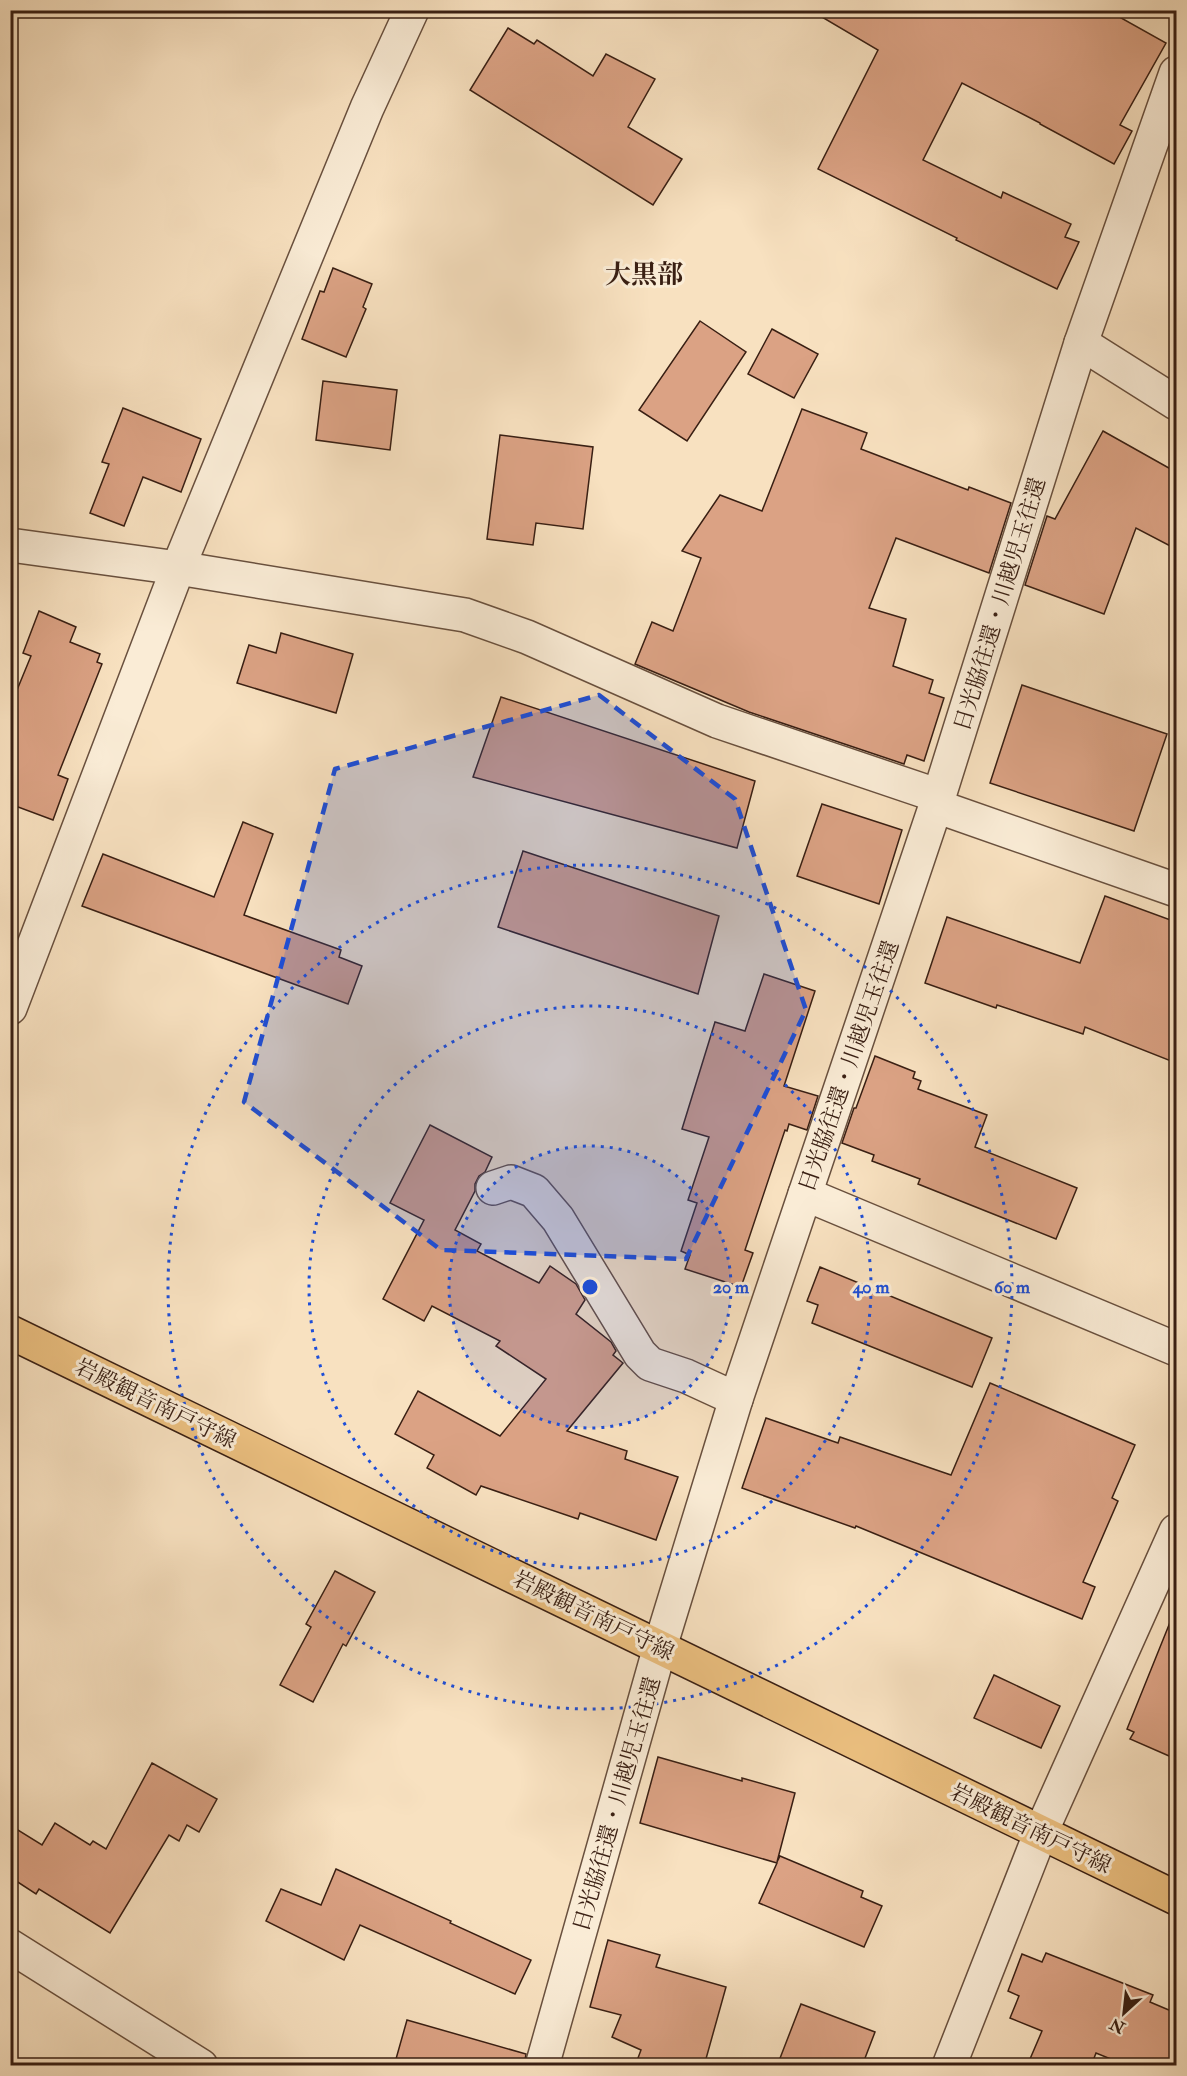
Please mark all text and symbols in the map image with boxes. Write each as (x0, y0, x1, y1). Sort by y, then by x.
district label: 大黒部 (605, 259, 683, 291)
street label: 日光脇往還・川越児玉往還 (948, 474, 1052, 735)
street label: 日光脇往還・川越児玉往還 (793, 937, 905, 1196)
text: 20 m (713, 1276, 750, 1299)
text: 40 m (852, 1276, 890, 1299)
text: 60 m (994, 1276, 1031, 1299)
centre of rings (580, 1277, 600, 1297)
street label: 岩殿観音南戸守線 (70, 1353, 241, 1455)
street label: 岩殿観音南戸守線 (508, 1565, 679, 1667)
street label: 日光脇往還・川越児玉往還 (567, 1674, 667, 1935)
street label: 岩殿観音南戸守線 (945, 1778, 1116, 1880)
north arrow (1094, 1983, 1154, 2043)
text: N (1106, 2013, 1129, 2038)

